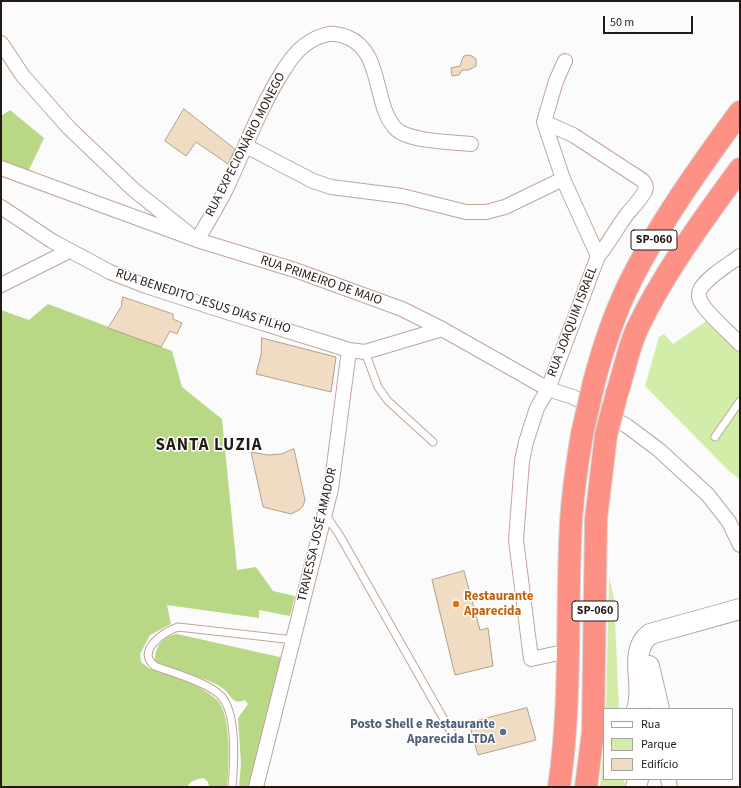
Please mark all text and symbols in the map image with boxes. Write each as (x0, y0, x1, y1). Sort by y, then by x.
scale bar (605, 8, 695, 34)
text: 50 m (610, 14, 634, 31)
street label: RUA EXPECIONÁRIO MONEGO (203, 70, 289, 220)
road number: SP-060 (631, 230, 677, 250)
street label: RUA PRIMEIRO DE MAIO (258, 253, 384, 309)
street label: RUA JOAQUIM ISRAEL (545, 264, 601, 380)
street label: RUA BENEDITO JESUS DIAS FILHO (113, 266, 293, 338)
district label: SANTA LUZIA (156, 436, 262, 456)
street label: TRAVESSA JOSÉ AMADOR (295, 467, 341, 603)
place label: Restaurante Aparecida (464, 589, 534, 620)
marker: Restaurante Aparecida (451, 599, 461, 609)
road number: SP-060 (572, 601, 618, 621)
legend (603, 708, 733, 780)
text: Rua (641, 716, 660, 733)
place label: Posto Shell e Restaurante Aparecida LTDA (350, 717, 495, 748)
marker: Posto Shell e Restaurante Aparecida LTDA (498, 727, 508, 737)
text: Parque (641, 736, 677, 753)
text: Edifício (641, 756, 678, 773)

